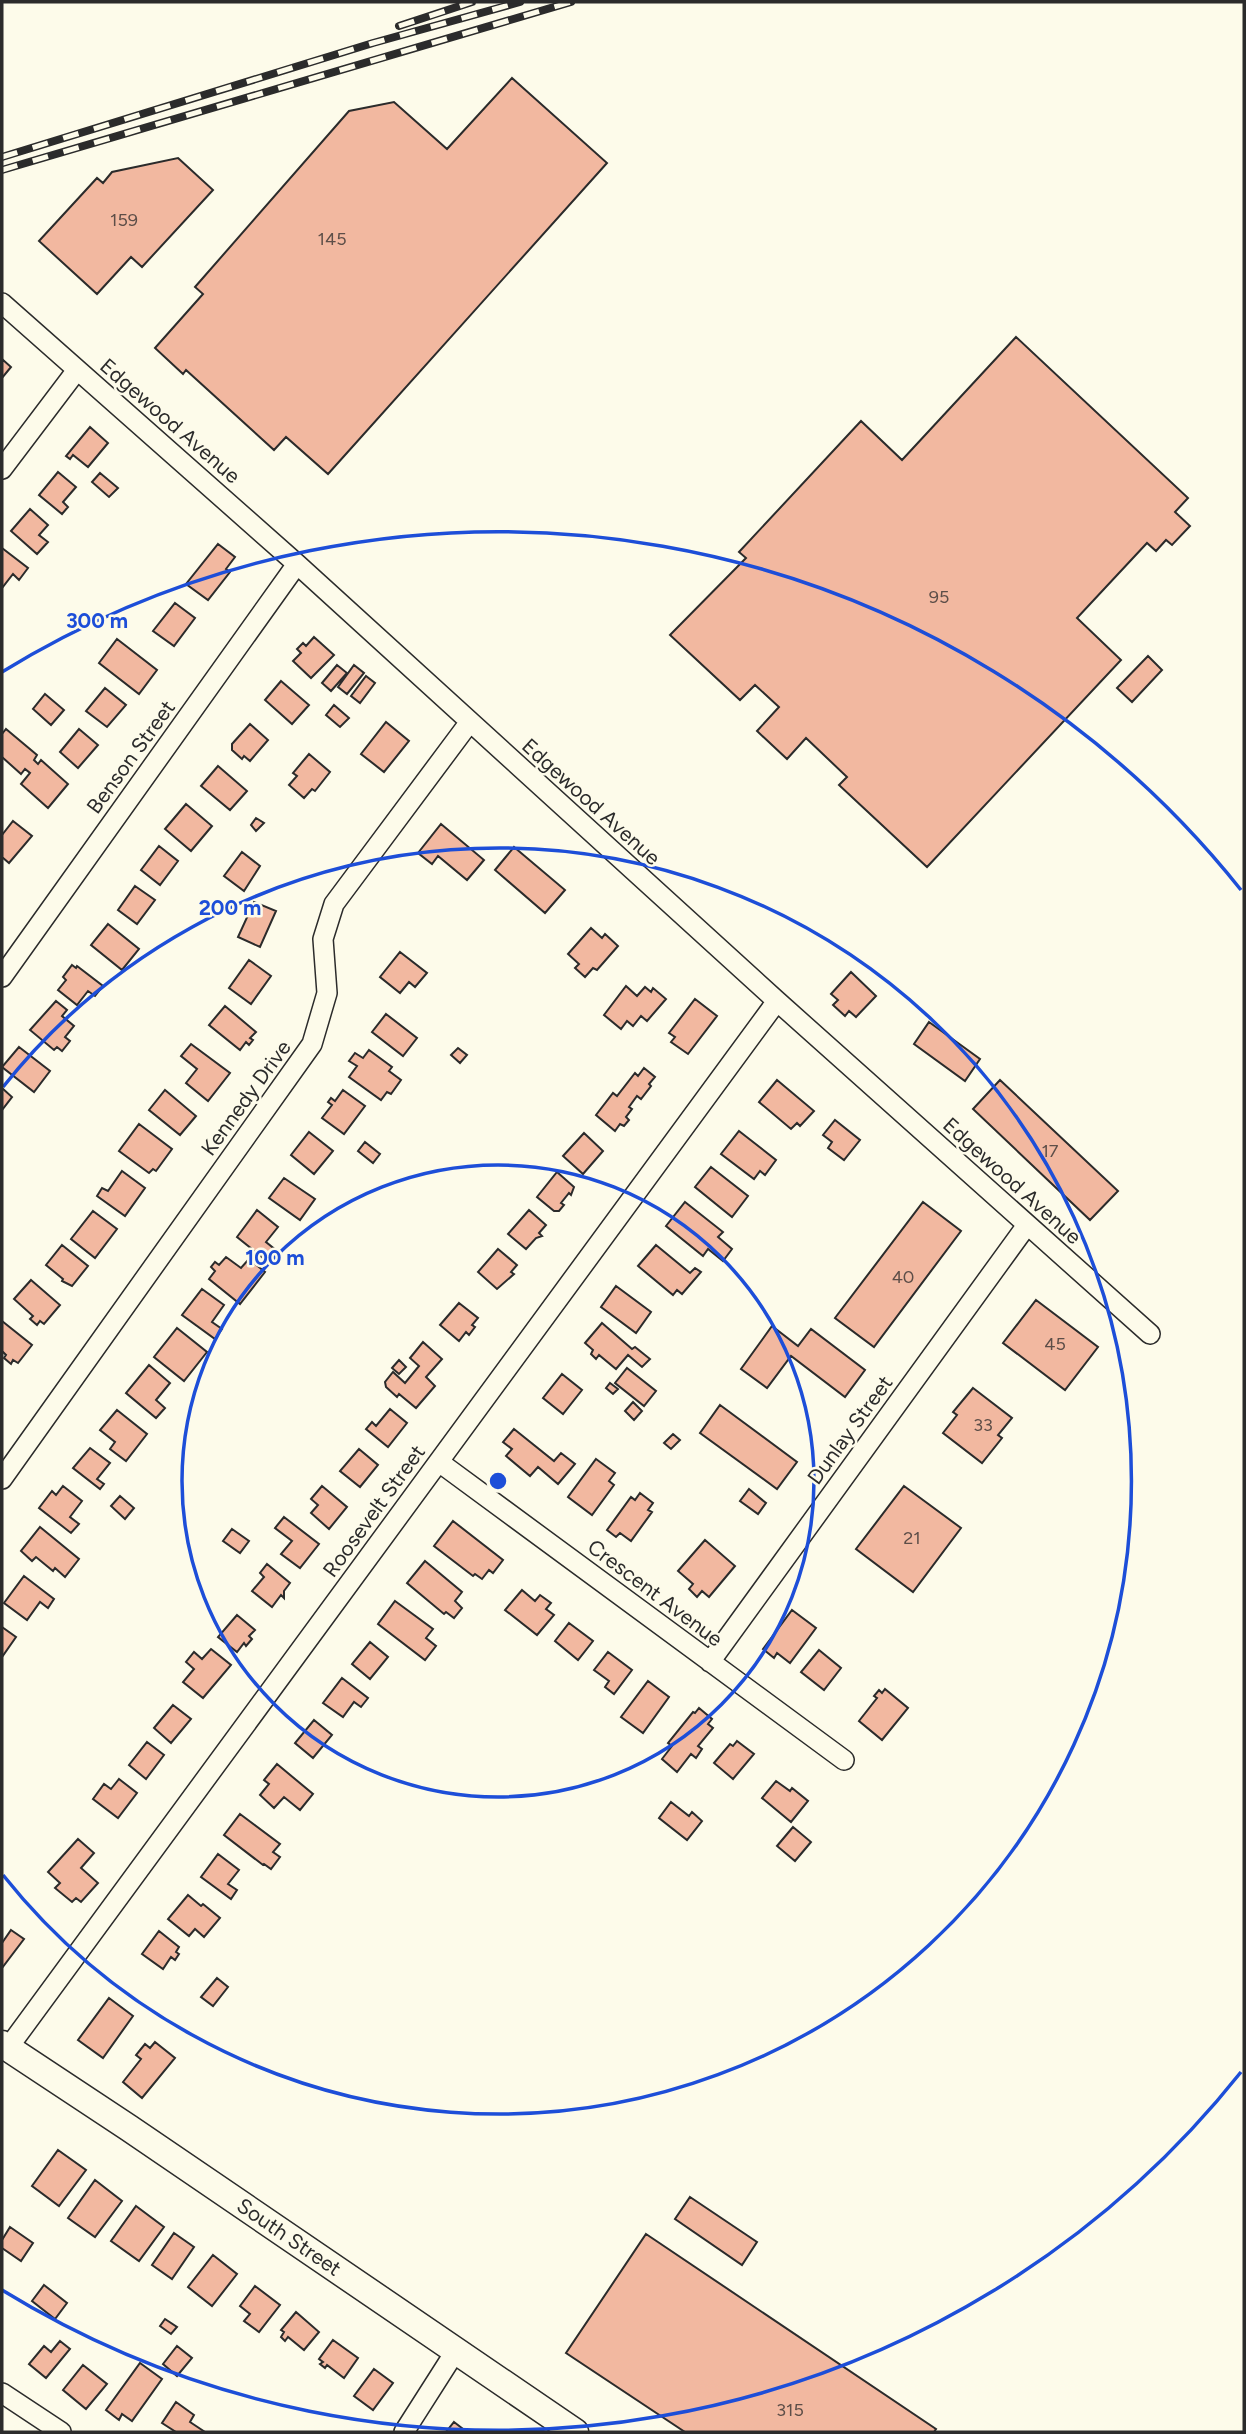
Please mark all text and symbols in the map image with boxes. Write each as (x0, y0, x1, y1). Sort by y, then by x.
house number: 159 (110, 209, 138, 231)
house number: 145 (318, 228, 346, 250)
street label: Edgewood Avenue (95, 353, 245, 488)
house number: 95 (929, 586, 949, 608)
text: 300 m (66, 608, 128, 633)
street label: Benson Street (81, 695, 180, 818)
street label: Edgewood Avenue (517, 733, 666, 870)
text: 200 m (199, 895, 261, 920)
street label: Kennedy Drive (195, 1035, 296, 1160)
street label: Edgewood Avenue (938, 1112, 1087, 1249)
house number: 17 (1041, 1140, 1059, 1162)
text: 100 m (245, 1245, 305, 1270)
house number: 40 (892, 1266, 914, 1288)
house number: 45 (1044, 1333, 1066, 1355)
street label: Dunlay Street (802, 1370, 897, 1489)
house number: 33 (973, 1414, 993, 1436)
street label: Roosevelt Street (317, 1440, 430, 1582)
centre of rings (486, 1469, 510, 1493)
house number: 21 (903, 1527, 921, 1549)
street label: Crescent Avenue (583, 1534, 728, 1651)
street label: South Street (233, 2192, 346, 2281)
house number: 315 (776, 2399, 804, 2421)

